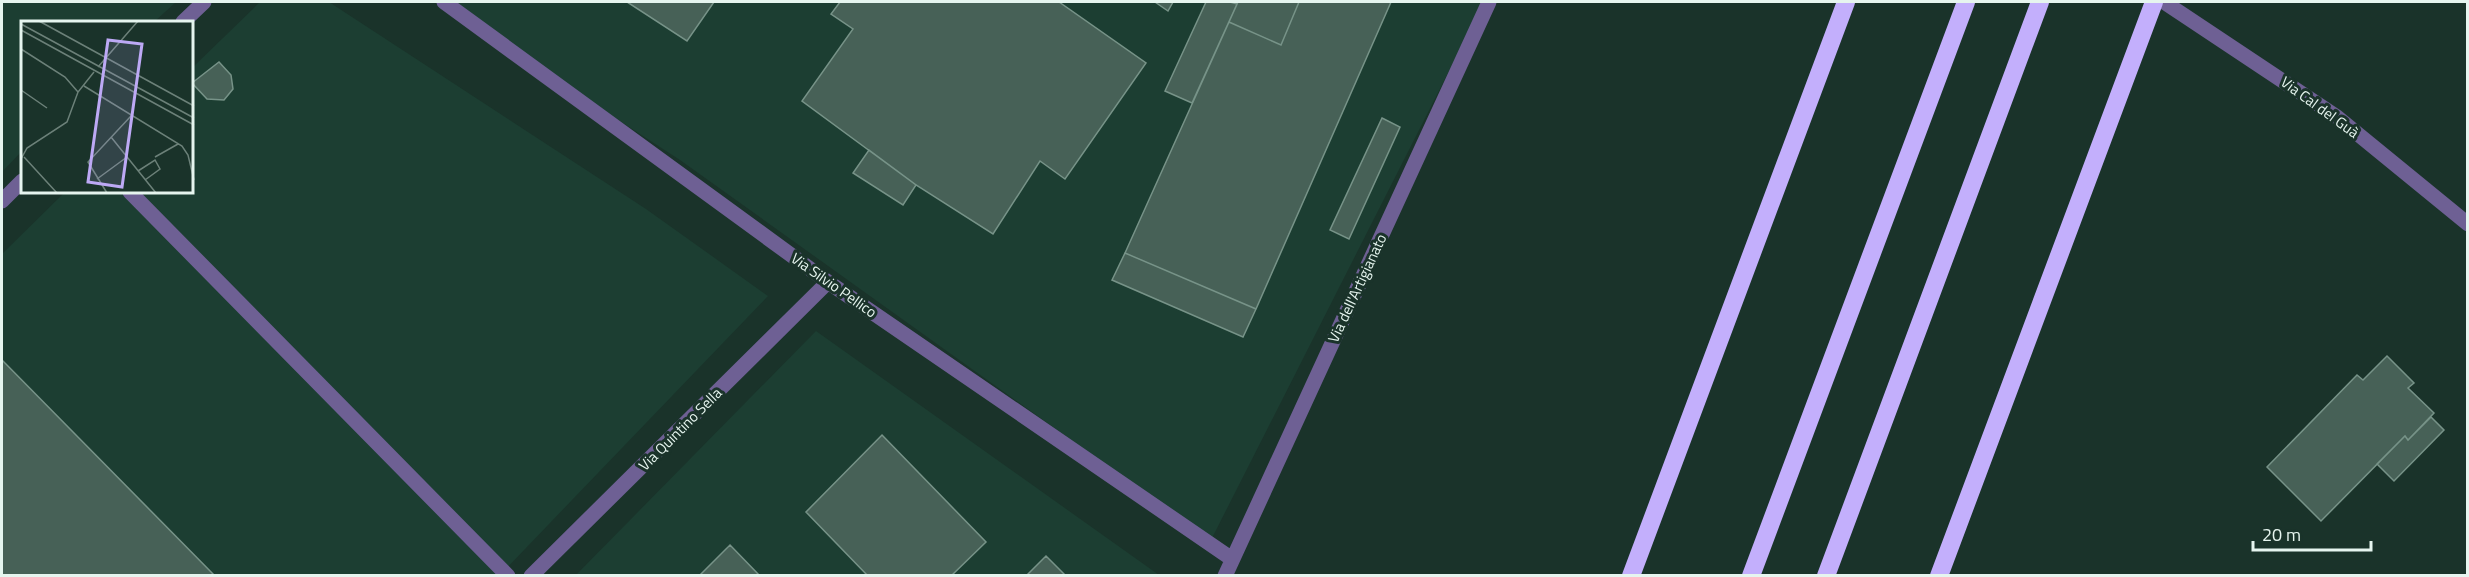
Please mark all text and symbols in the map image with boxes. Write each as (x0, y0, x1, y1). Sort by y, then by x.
inset map (21, 21, 194, 194)
street label: Via Cal del Guà (2276, 71, 2364, 144)
street label: Via dell'Artigianato (1322, 230, 1392, 346)
street label: Via Silvio Pellico (786, 247, 882, 323)
street label: Via Quintino Sella (633, 382, 727, 476)
scale bar (2253, 514, 2372, 552)
text: 20 m (2262, 521, 2301, 548)

